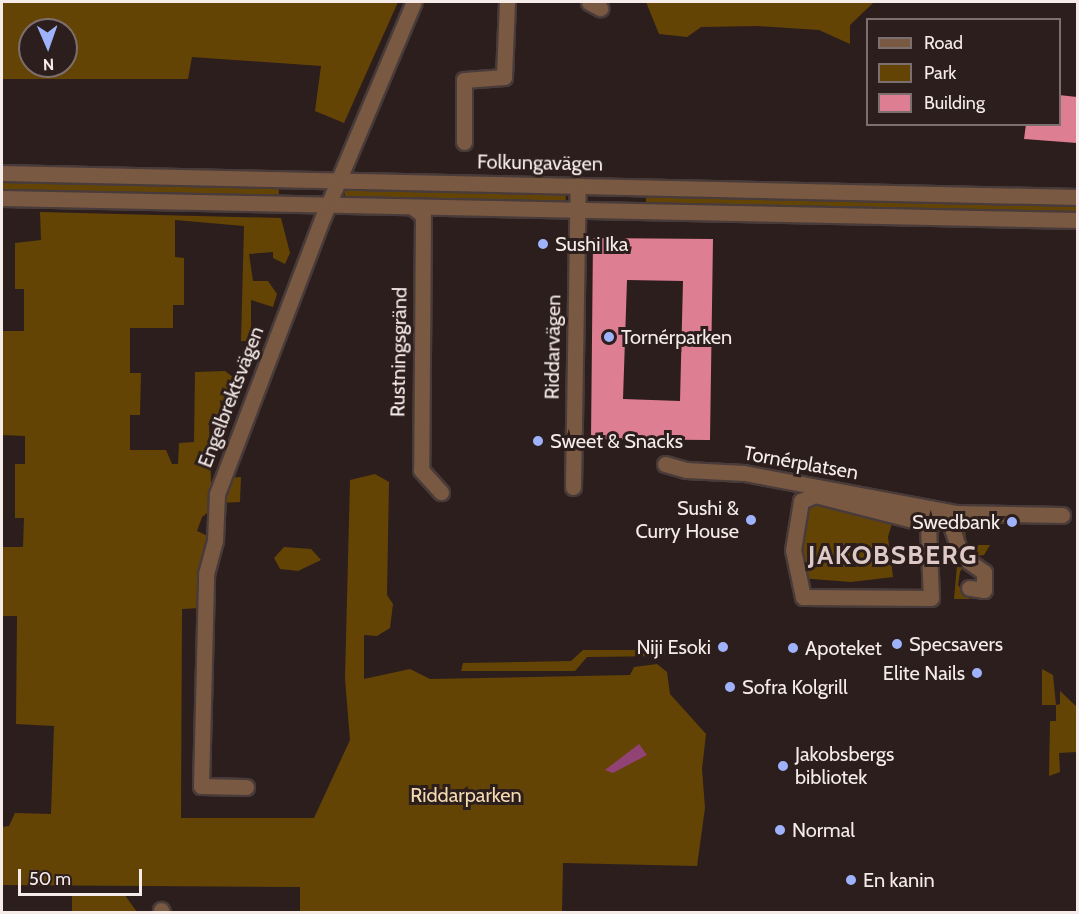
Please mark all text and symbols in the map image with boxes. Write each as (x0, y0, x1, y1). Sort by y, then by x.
north arrow (18, 18, 78, 78)
legend (866, 18, 1061, 126)
text: Road (924, 32, 963, 54)
text: N (43, 55, 55, 74)
text: Park (924, 62, 956, 84)
text: Building (924, 92, 985, 114)
street label: Folkungavägen (477, 150, 603, 176)
place label: Sushi Ika (555, 232, 628, 256)
marker: Sushi Ika (536, 237, 550, 251)
street label: Rustningsgränd (386, 287, 412, 417)
street label: Riddarvägen (540, 294, 566, 400)
street label: Engelbrektsvägen (193, 323, 269, 471)
place label: Tornérparken (621, 325, 732, 349)
marker: Tornérparken (602, 330, 616, 344)
place label: Sweet & Snacks (550, 429, 683, 453)
marker: Sweet & Snacks (531, 434, 545, 448)
street label: Tornérplatsen (742, 441, 860, 485)
place label: Sushi & Curry House (635, 496, 739, 543)
place label: Swedbank (912, 510, 1000, 534)
marker: Sushi & Curry House (744, 513, 758, 527)
marker: Swedbank (1005, 515, 1019, 529)
district label: JAKOBSBERG (808, 540, 978, 572)
place label: Specsavers (909, 632, 1003, 656)
place label: Niji Esoki (636, 635, 711, 659)
place label: Apoteket (805, 636, 882, 660)
marker: Specsavers (890, 637, 904, 651)
marker: Niji Esoki (716, 640, 730, 654)
marker: Apoteket (786, 641, 800, 655)
place label: Elite Nails (883, 661, 965, 685)
marker: Elite Nails (970, 666, 984, 680)
place label: Sofra Kolgrill (742, 675, 848, 699)
marker: Sofra Kolgrill (723, 680, 737, 694)
place label: Jakobsbergs bibliotek (795, 742, 894, 789)
marker: Jakobsbergs bibliotek (776, 759, 790, 773)
park label: Riddarparken (410, 783, 522, 807)
place label: Normal (792, 818, 855, 842)
marker: Normal (773, 823, 787, 837)
scale bar (21, 857, 146, 895)
text: 50 m (29, 868, 71, 890)
place label: En kanin (863, 868, 935, 892)
marker: En kanin (844, 873, 858, 887)

